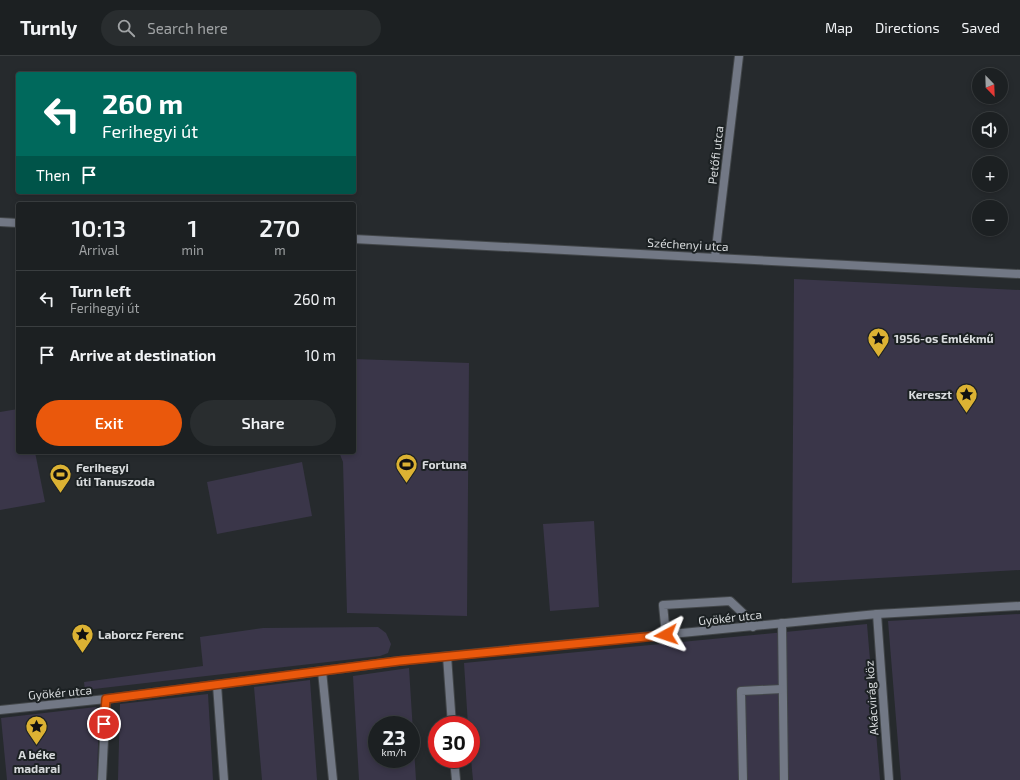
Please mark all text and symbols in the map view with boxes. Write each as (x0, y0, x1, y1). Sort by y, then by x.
search box (101, 10, 381, 46)
text: Turnly (20, 16, 77, 39)
icon: search (115, 17, 137, 39)
text: Search here (147, 19, 228, 37)
text: Map (825, 19, 853, 36)
text: Directions (875, 19, 940, 36)
text: Saved (962, 19, 1000, 36)
north arrow (972, 68, 1008, 104)
map controls (972, 68, 1008, 236)
text: 260 m (102, 86, 183, 120)
icon: left (36, 88, 88, 140)
button: sound (972, 112, 1008, 148)
text: Ferihegyi út (102, 120, 198, 142)
street label: Petőfi utca (704, 125, 726, 185)
button: + (972, 156, 1008, 192)
icon: arrive (78, 164, 100, 186)
text: Then (36, 166, 70, 184)
button: − (972, 200, 1008, 236)
text: 10:13 (72, 213, 126, 242)
text: 1 (188, 213, 198, 242)
text: 270 (259, 213, 300, 242)
street label: Széchenyi utca (647, 235, 729, 253)
text: Arrival (79, 242, 119, 258)
text: min (182, 242, 204, 258)
text: m (274, 242, 286, 258)
text: Turn left (70, 282, 131, 300)
icon: left (36, 288, 58, 310)
text: 260 m (293, 290, 336, 308)
text: Ferihegyi út (70, 300, 139, 316)
place icon: 1956-os Emlékmű (865, 325, 891, 358)
place label: 1956-os Emlékmű (894, 331, 994, 345)
icon: arrive (36, 344, 58, 366)
text: Arrive at destination (70, 346, 216, 364)
text: 10 m (304, 346, 336, 364)
place icon: Kereszt (954, 381, 980, 414)
place label: Kereszt (908, 387, 952, 401)
button: Exit (36, 400, 182, 446)
button: Share (190, 400, 336, 446)
sports icon: Fortuna (393, 451, 419, 484)
place label: Fortuna (422, 457, 467, 471)
place label: Ferihegyi úti Tanuszoda (76, 460, 155, 488)
sports icon: Ferihegyi úti Tanuszoda (48, 461, 74, 494)
street label: Gyökér utca (697, 607, 763, 627)
position arrow (645, 614, 687, 656)
place icon: Laborcz Ferenc (70, 621, 96, 654)
place label: Laborcz Ferenc (98, 627, 184, 641)
street label: Akácvirág köz (861, 660, 881, 736)
street label: Gyökér utca (27, 682, 93, 702)
pin (87, 707, 121, 741)
icon: arrive (93, 713, 115, 735)
place icon: A béke madarai (24, 714, 50, 747)
speed limit sign: 30 (428, 716, 480, 768)
text: 23 (383, 725, 405, 749)
text: km/h (382, 746, 406, 758)
place label: A béke madarai (14, 747, 60, 775)

